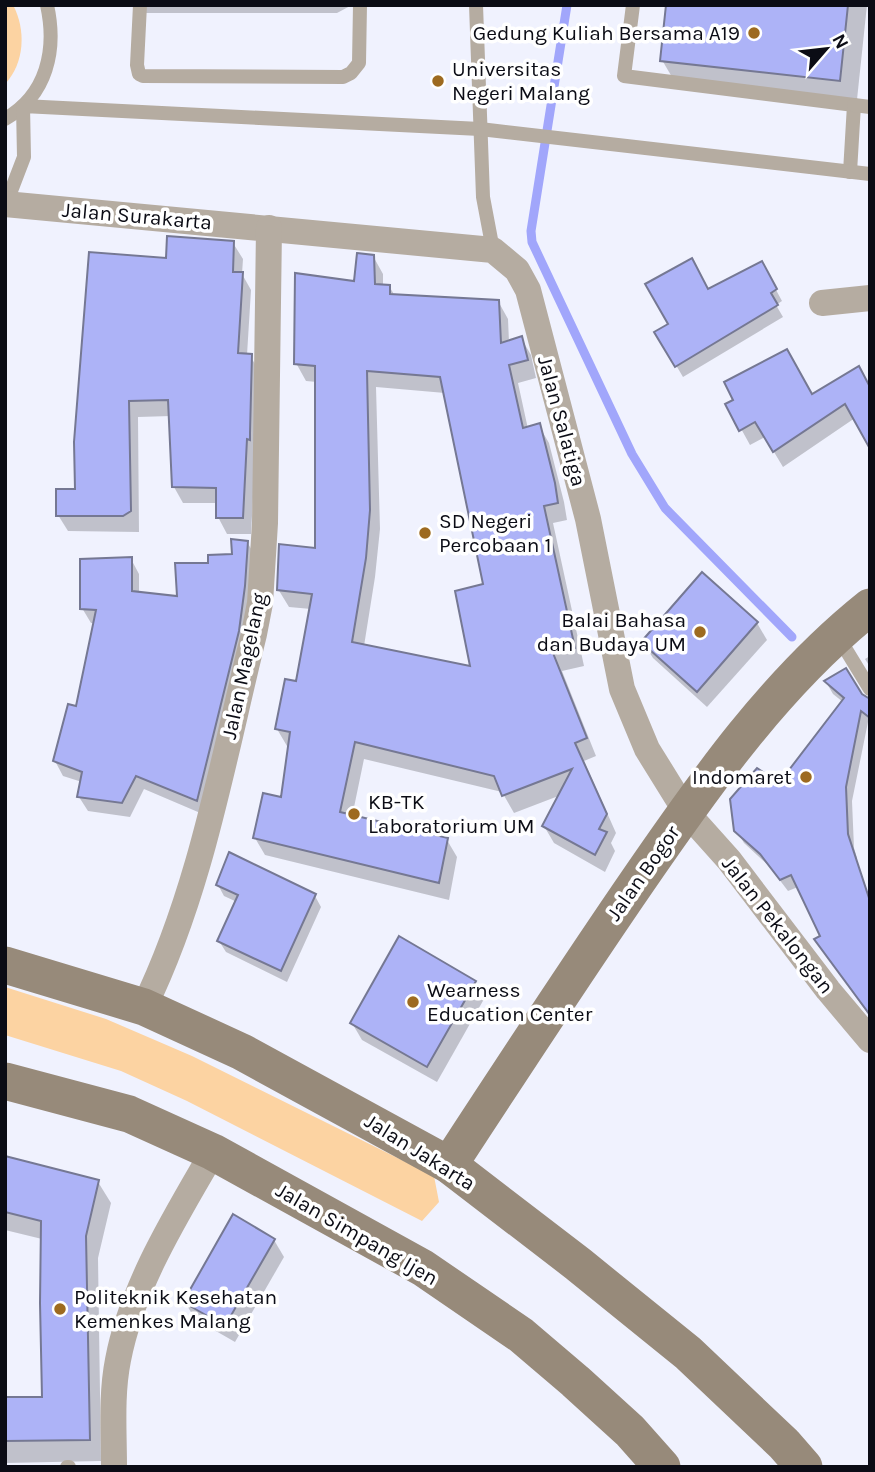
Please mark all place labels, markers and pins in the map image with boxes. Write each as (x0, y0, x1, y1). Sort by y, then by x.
place label: Gedung Kuliah Bersama A19 (473, 21, 740, 45)
marker: Gedung Kuliah Bersama A19 (746, 25, 762, 41)
place label: Universitas Negeri Malang (452, 57, 590, 105)
marker: Universitas Negeri Malang (430, 73, 446, 89)
place label: SD Negeri Percobaan 1 (439, 509, 551, 557)
marker: SD Negeri Percobaan 1 (417, 525, 433, 541)
place label: Balai Bahasa dan Budaya UM (537, 608, 686, 656)
marker: Balai Bahasa dan Budaya UM (692, 624, 708, 640)
place label: Indomaret (692, 765, 792, 789)
marker: Indomaret (798, 769, 814, 785)
place label: KB-TK Laboratorium UM (368, 790, 535, 838)
marker: KB-TK Laboratorium UM (346, 806, 362, 822)
place label: Wearness Education Center (427, 978, 593, 1026)
marker: Wearness Education Center (405, 994, 421, 1010)
place label: Politeknik Kesehatan Kemenkes Malang (74, 1285, 277, 1333)
marker: Politeknik Kesehatan Kemenkes Malang (52, 1301, 68, 1317)

